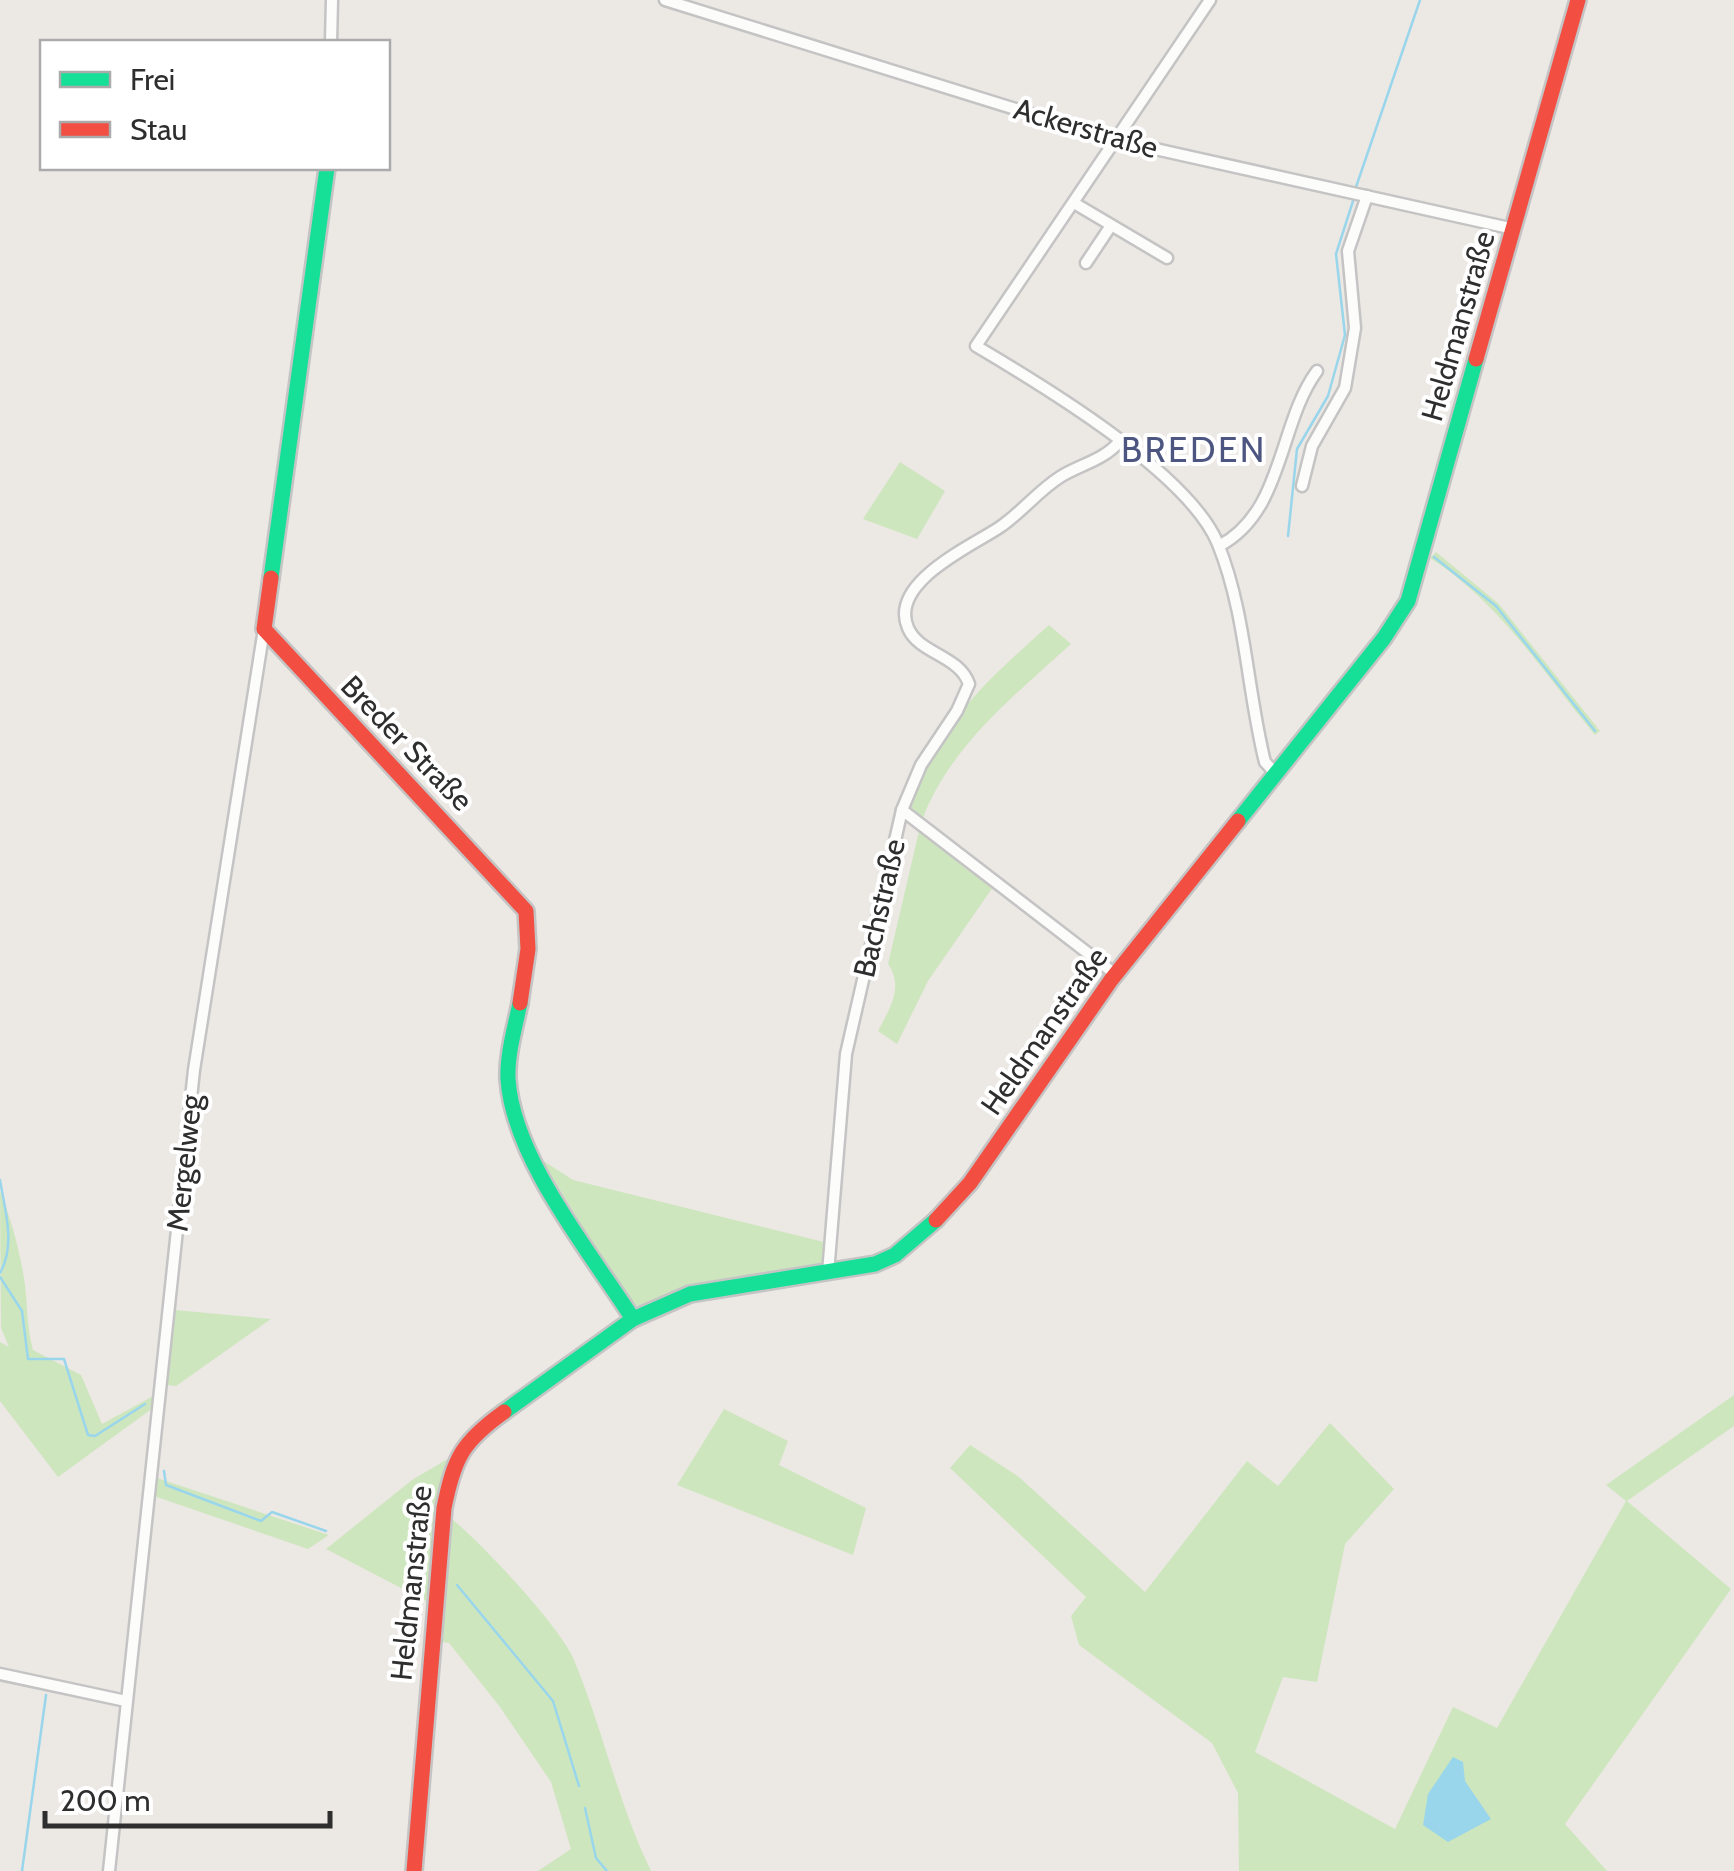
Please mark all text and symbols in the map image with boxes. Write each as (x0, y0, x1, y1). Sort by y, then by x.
legend (40, 40, 390, 170)
text: Frei (130, 61, 175, 98)
street label: Ackerstraße (1010, 90, 1162, 166)
text: Stau (130, 111, 187, 148)
street label: Heldmanstraße (1413, 227, 1503, 425)
district label: BREDEN (1121, 428, 1267, 471)
street label: Breder Straße (333, 668, 481, 818)
street label: Bachstraße (845, 835, 913, 981)
street label: Heldmanstraße (973, 940, 1115, 1122)
street label: Mergelweg (158, 1091, 210, 1233)
street label: Heldmanstraße (382, 1484, 440, 1682)
scale bar (45, 1766, 330, 1828)
text: 200 m (60, 1782, 151, 1819)

